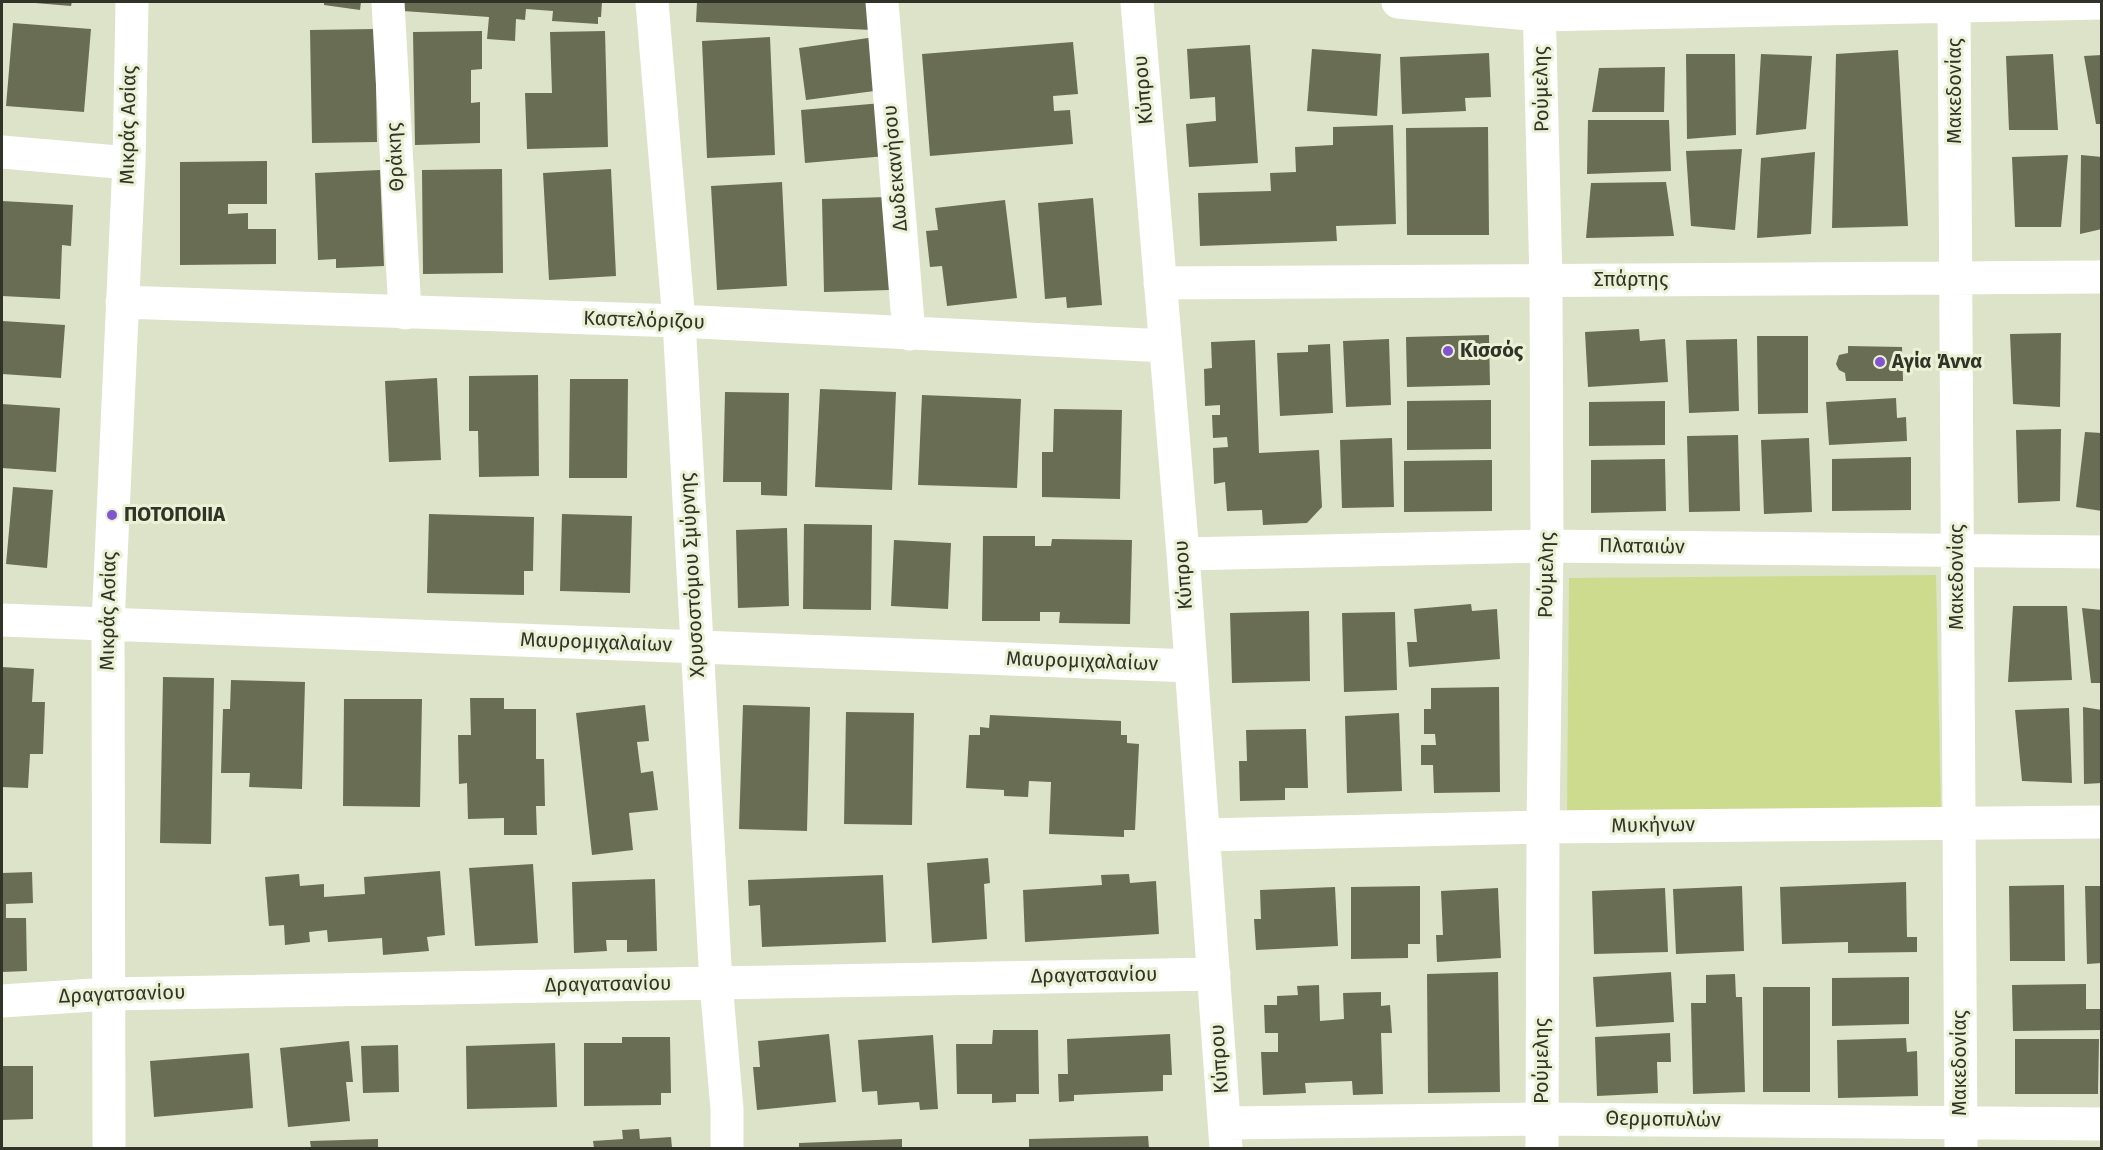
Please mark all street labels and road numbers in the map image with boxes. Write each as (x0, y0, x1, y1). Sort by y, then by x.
street label: Μακεδονίας (1943, 38, 1967, 144)
street label: Ρούμελης (1529, 46, 1555, 132)
street label: Κύπρου (1129, 54, 1159, 126)
street label: Μικράς Ασίας (116, 65, 142, 185)
street label: Δωδεκανήσου (879, 104, 913, 232)
street label: Θράκης (382, 122, 410, 192)
street label: Σπάρτης (1594, 268, 1668, 292)
street label: Καστελόριζου (583, 307, 705, 335)
street label: Χρυσοστόμου Σμύρνης (676, 472, 710, 678)
street label: Μακεδονίας (1945, 524, 1969, 630)
street label: Ρούμελης (1534, 532, 1560, 618)
street label: Πλαταιών (1599, 534, 1685, 560)
street label: Κύπρου (1170, 540, 1198, 610)
street label: Μικράς Ασίας (96, 551, 122, 671)
street label: Μαυρομιχαλαίων (520, 628, 672, 658)
street label: Μαυρομιχαλαίων (1006, 647, 1158, 677)
street label: Μυκήνων (1611, 813, 1695, 839)
street label: Δραγατσανίου (1030, 963, 1158, 989)
street label: Δραγατσανίου (544, 972, 672, 998)
street label: Δραγατσανίου (58, 981, 186, 1009)
street label: Μακεδονίας (1948, 1010, 1972, 1116)
street label: Ρούμελης (1530, 1018, 1554, 1104)
street label: Κύπρου (1206, 1024, 1234, 1094)
street label: Θερμοπυλών (1605, 1107, 1721, 1133)

